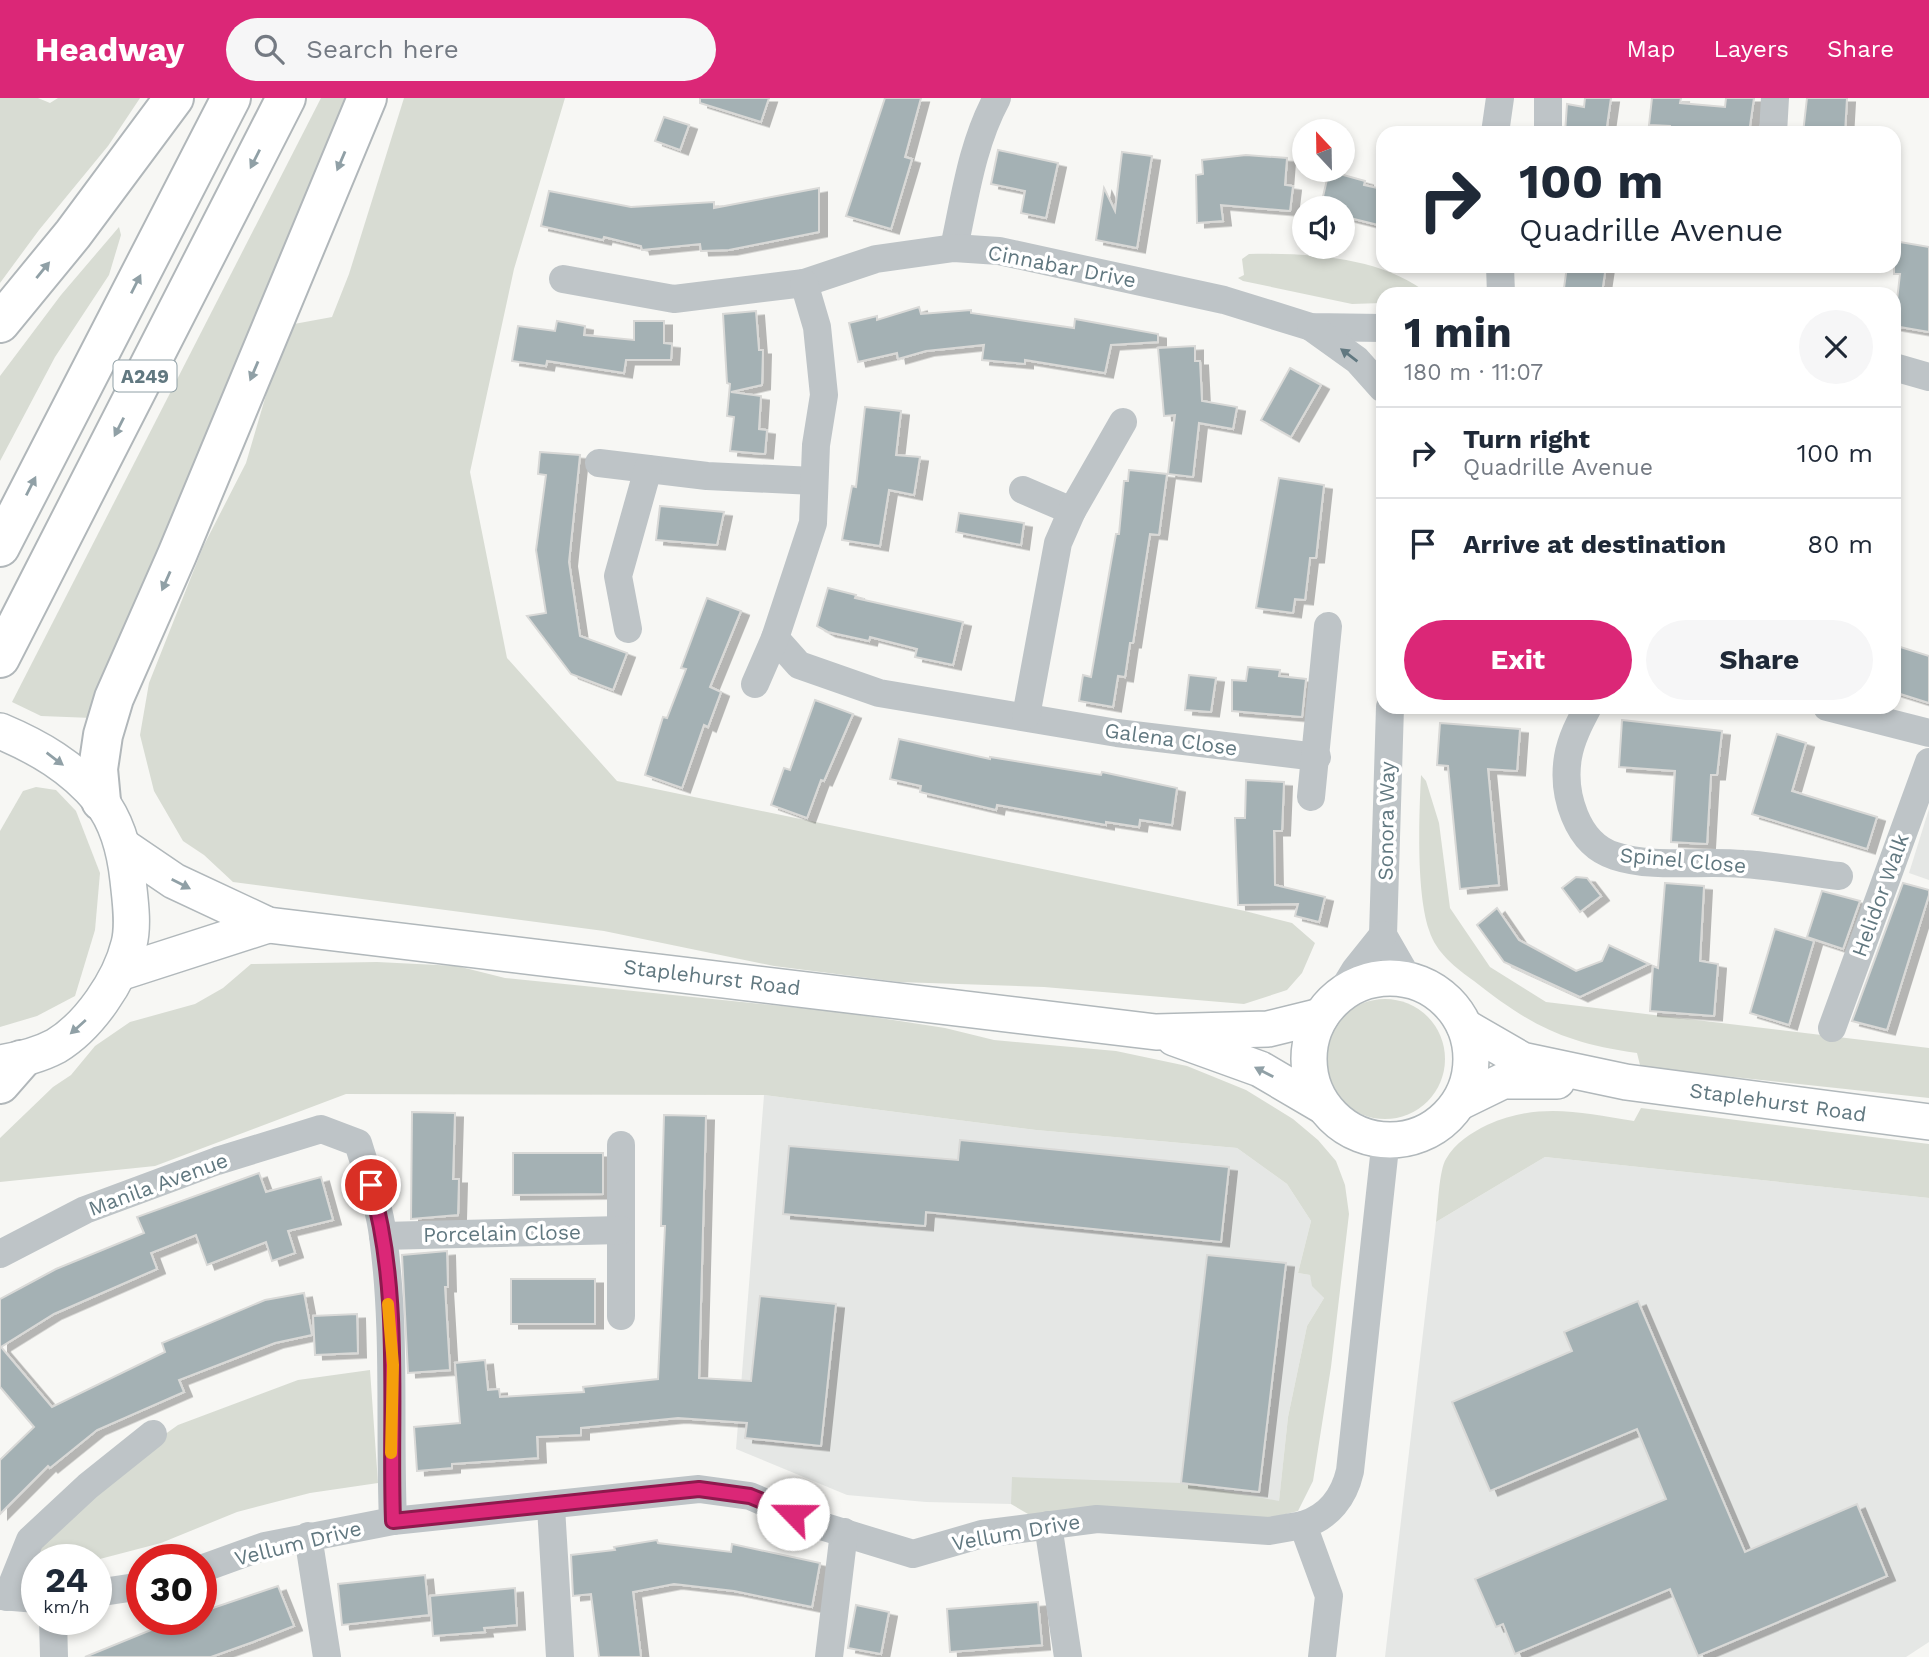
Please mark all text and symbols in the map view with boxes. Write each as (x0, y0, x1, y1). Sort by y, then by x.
search box (226, 18, 716, 81)
text: Headway (35, 30, 184, 69)
icon: search (250, 30, 288, 68)
text: Search here (306, 34, 459, 64)
text: Map (1627, 35, 1675, 63)
text: Layers (1713, 35, 1789, 63)
text: Share (1827, 35, 1894, 63)
north arrow (1292, 119, 1354, 182)
map controls (1292, 119, 1355, 259)
one-way arrow (250, 149, 261, 169)
one-way arrow (335, 151, 346, 172)
text: 100 m (1519, 152, 1663, 210)
icon: right (1404, 154, 1495, 245)
button: sound (1292, 196, 1355, 259)
text: Quadrille Avenue (1519, 211, 1783, 249)
street label: Cinnabar Drive (986, 239, 1138, 293)
one-way arrow (35, 262, 50, 279)
one-way arrow (130, 274, 141, 294)
text: 1 min (1404, 308, 1512, 357)
button: close (1799, 310, 1873, 384)
one-way arrow (1340, 348, 1358, 362)
text: 180 m · 11:07 (1404, 359, 1543, 386)
road number: A249 (114, 360, 176, 392)
one-way arrow (248, 361, 259, 382)
one-way arrow (113, 417, 124, 437)
text: Turn right (1463, 424, 1590, 454)
icon: right (1404, 434, 1442, 472)
text: 100 m (1797, 438, 1873, 468)
text: Quadrille Avenue (1463, 454, 1653, 481)
one-way arrow (26, 476, 37, 496)
icon: arrive (1404, 525, 1442, 563)
text: Arrive at destination (1463, 529, 1726, 559)
text: 80 m (1807, 529, 1873, 559)
one-way arrow (160, 571, 172, 591)
button: Exit (1404, 620, 1632, 700)
button: Share (1646, 620, 1873, 700)
street label: Galena Close (1103, 717, 1239, 761)
one-way arrow (46, 752, 64, 766)
street label: Sonora Way (1372, 761, 1400, 881)
street label: Helidor Walk (1846, 830, 1914, 960)
street label: Spinel Close (1619, 842, 1747, 878)
one-way arrow (171, 879, 191, 890)
street label: Staplehurst Road (622, 954, 802, 1000)
one-way arrow (69, 1019, 87, 1035)
one-way arrow (1253, 1067, 1273, 1079)
street label: Staplehurst Road (1688, 1077, 1868, 1127)
street label: Manila Avenue (85, 1147, 231, 1221)
pin (341, 1155, 401, 1215)
icon: arrive (352, 1166, 390, 1204)
street label: Porcelain Close (423, 1219, 581, 1247)
position arrow (756, 1477, 830, 1551)
street label: Vellum Drive (950, 1508, 1082, 1556)
street label: Vellum Drive (232, 1515, 364, 1571)
speed limit sign: 30 (126, 1544, 217, 1635)
text: 24 (45, 1559, 88, 1601)
text: km/h (43, 1596, 90, 1617)

